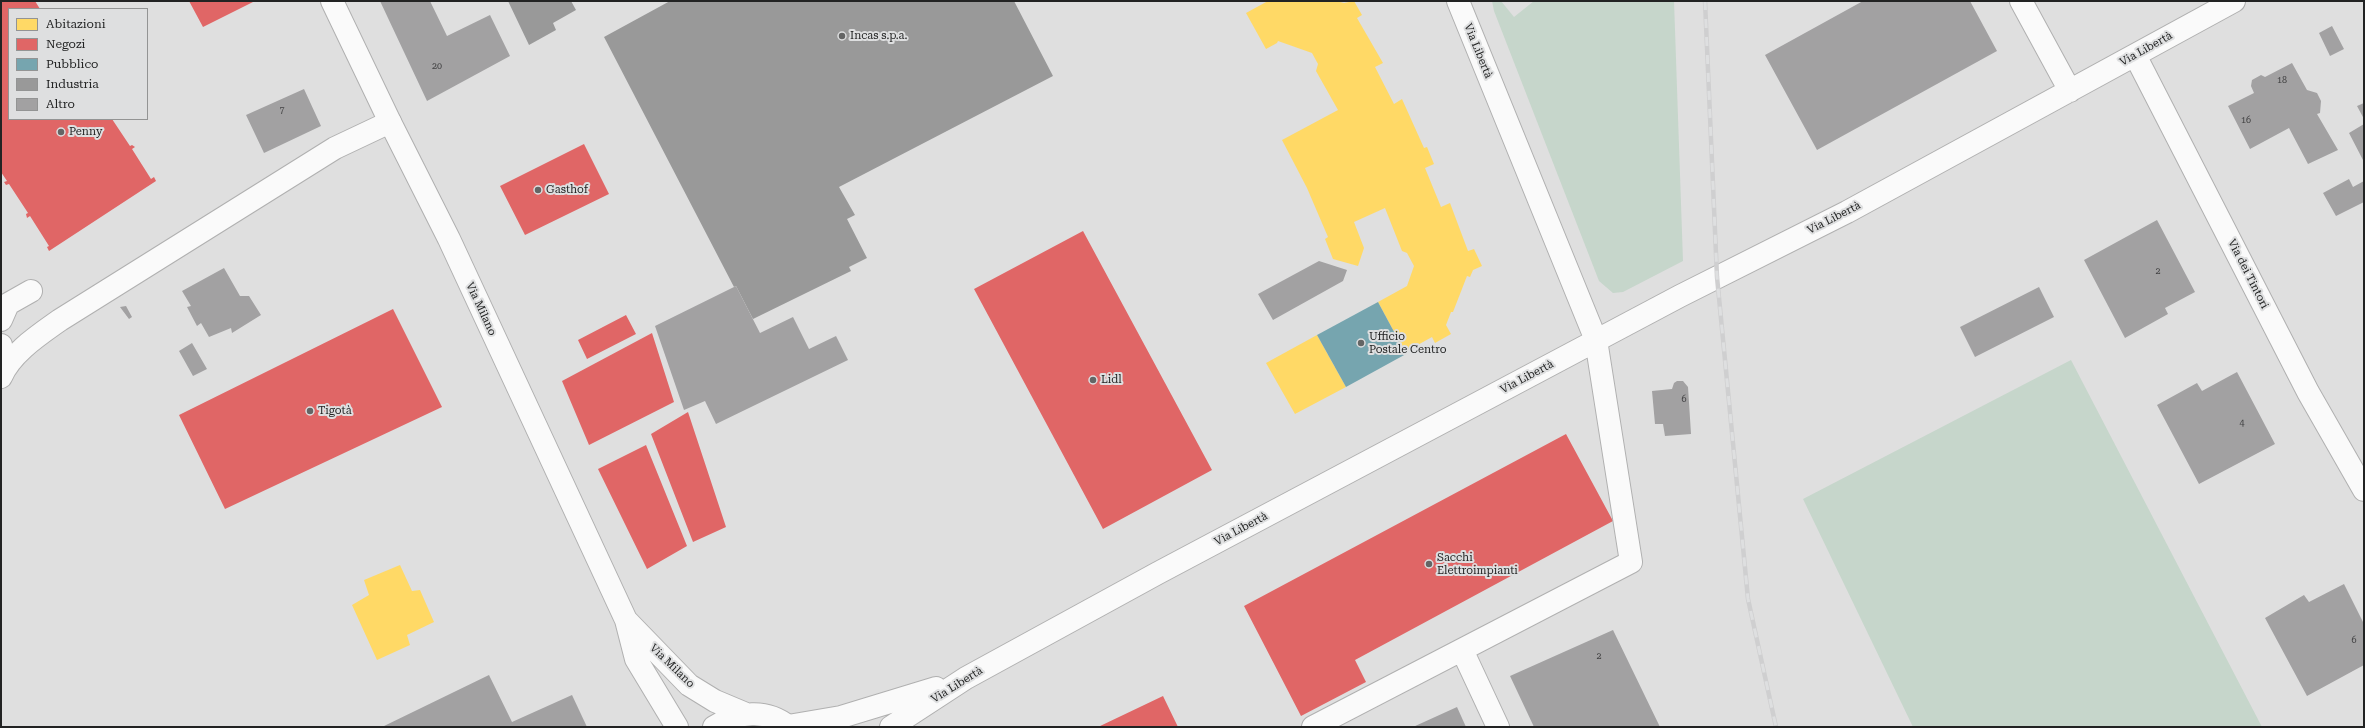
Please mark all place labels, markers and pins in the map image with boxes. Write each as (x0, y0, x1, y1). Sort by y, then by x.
place label: Incas s.p.a. (850, 29, 907, 43)
marker: Incas s.p.a. (837, 31, 847, 41)
place label: Penny (69, 125, 102, 139)
marker: Penny (56, 127, 66, 137)
place label: Gasthof (546, 183, 588, 197)
marker: Gasthof (533, 185, 543, 195)
place label: Ufficio Postale Centro (1369, 330, 1446, 356)
marker: Ufficio Postale Centro (1356, 338, 1366, 348)
place label: Lidl (1101, 373, 1122, 387)
marker: Lidl (1088, 375, 1098, 385)
place label: Tigotà (318, 404, 352, 418)
marker: Tigotà (305, 406, 315, 416)
place label: Sacchi Elettroimpianti (1437, 551, 1518, 577)
marker: Sacchi Elettroimpianti (1424, 559, 1434, 569)

